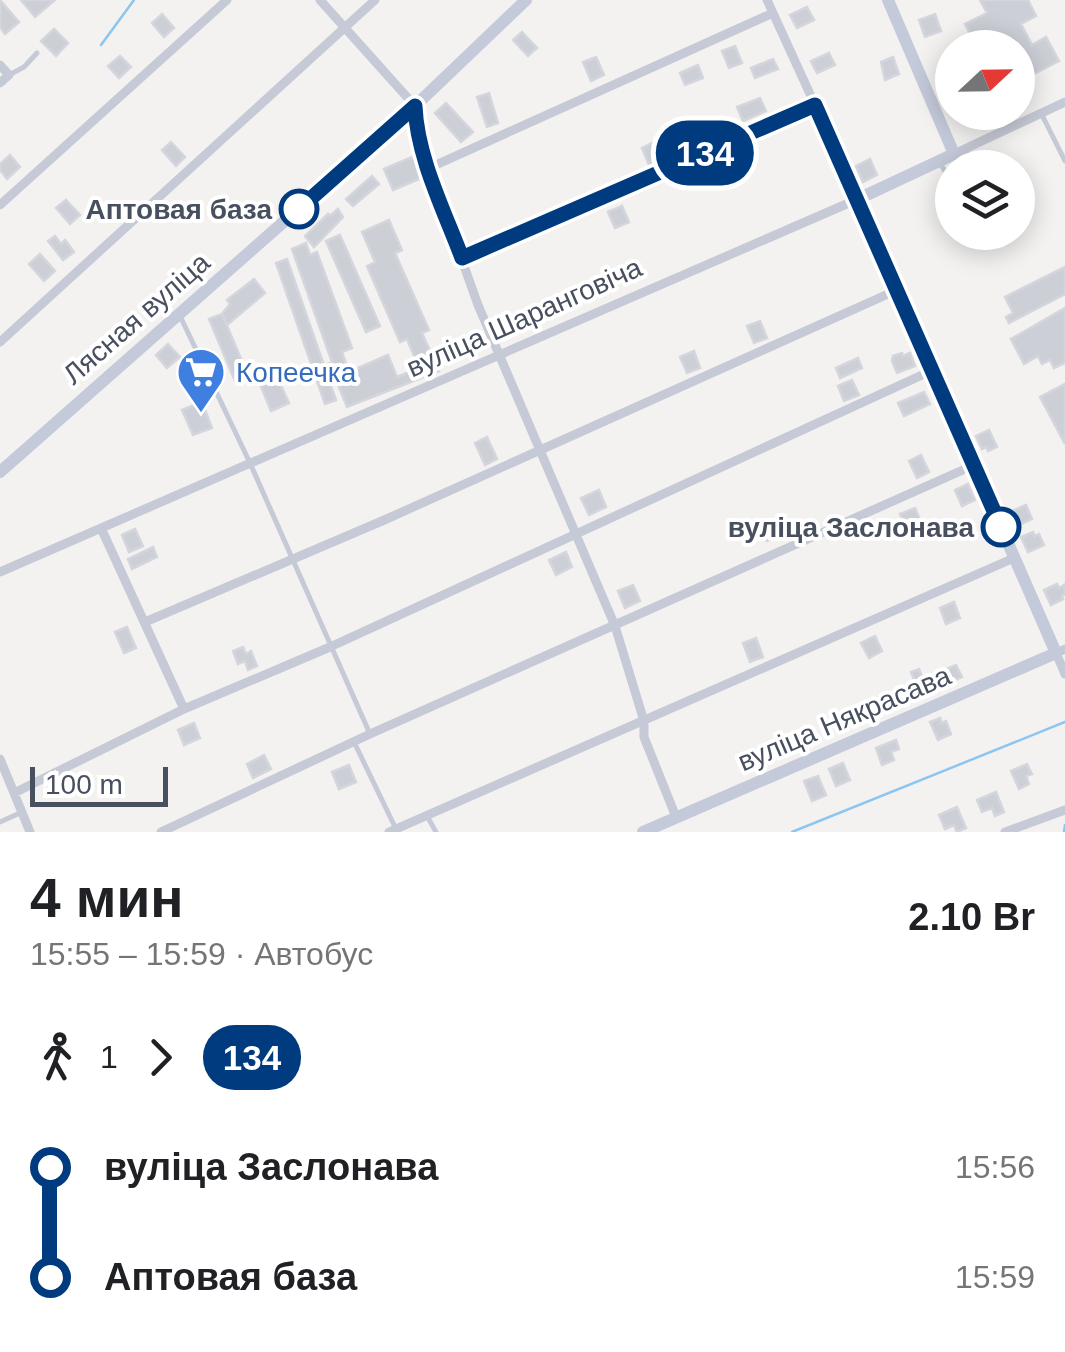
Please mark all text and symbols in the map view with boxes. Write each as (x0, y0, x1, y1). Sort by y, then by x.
north arrow (935, 30, 1035, 130)
map controls (935, 30, 1035, 250)
line badge: 134 (648, 120, 762, 186)
text: 134 (676, 134, 734, 173)
button: layers (935, 150, 1035, 250)
marker: Аптовая база (280, 190, 318, 228)
place label: Аптовая база (86, 194, 272, 225)
street label: Лясная вуліца (57, 246, 216, 390)
street label: вуліца Шаранговіча (402, 251, 647, 383)
supermarket icon: Копеечка (175, 346, 227, 414)
place label: Копеечка (236, 357, 357, 388)
marker: вуліца Заслонава (982, 508, 1020, 546)
place label: вуліца Заслонава (728, 512, 974, 543)
street label: вуліца Някрасава (733, 659, 956, 777)
scale bar (30, 762, 168, 806)
text: 100 m (45, 769, 123, 800)
text: 4 мин (30, 867, 184, 929)
text: 2.10 Br (908, 896, 1035, 938)
text: 15:55 – 15:59 · Автобус (30, 936, 373, 972)
icon: walk (30, 1030, 85, 1085)
icon: forward (133, 1030, 188, 1085)
text: 134 (223, 1038, 281, 1077)
text: 1 (100, 1039, 118, 1075)
text: вуліца Заслонава (104, 1146, 438, 1188)
text: 15:56 (955, 1149, 1035, 1185)
text: Аптовая база (104, 1256, 357, 1298)
text: 15:59 (955, 1259, 1035, 1295)

